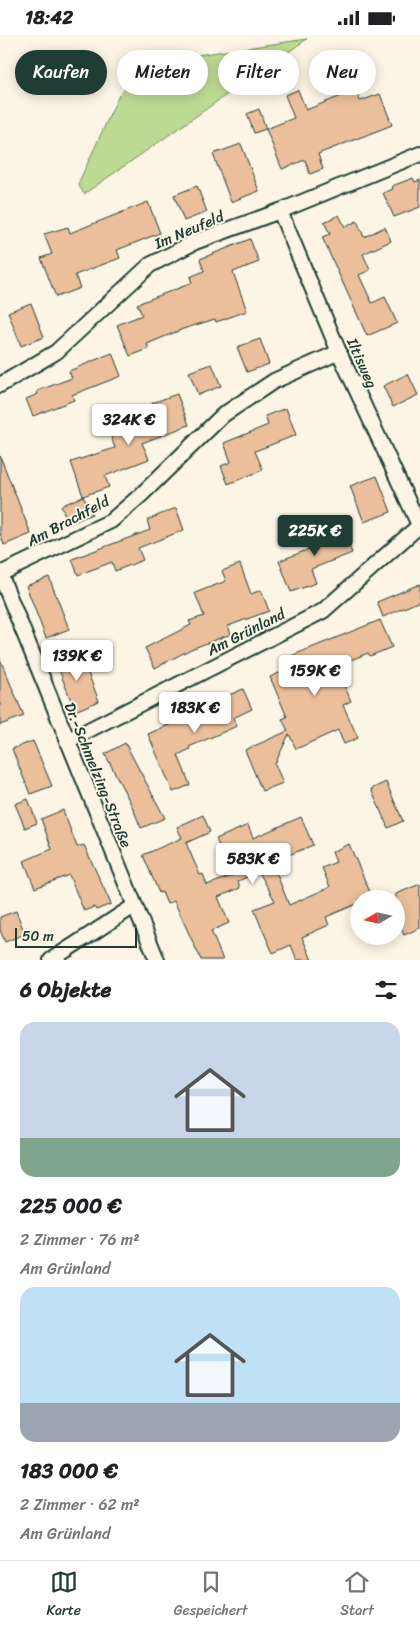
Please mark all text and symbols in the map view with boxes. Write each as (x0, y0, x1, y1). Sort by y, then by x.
text: 18:42 (25, 1, 73, 34)
chip: Kaufen (15, 50, 107, 95)
chip: Mieten (117, 50, 208, 95)
chip: Filter (218, 50, 299, 95)
chip: Neu (309, 50, 376, 95)
street label: Im Neufeld (149, 203, 229, 257)
street label: Iltisweg (339, 333, 385, 393)
pin: 324K € (88, 403, 170, 446)
text: 324K € (103, 405, 155, 434)
street label: Am Brachfeld (21, 488, 115, 554)
pin: 225K € (274, 515, 356, 557)
text: 225K € (289, 516, 341, 545)
street label: Am Grünland (201, 601, 291, 663)
pin: 139K € (36, 639, 118, 682)
text: 139K € (52, 641, 102, 670)
pin: 159K € (274, 655, 356, 697)
text: 159K € (290, 656, 340, 685)
pin: 183K € (154, 691, 236, 734)
text: 183K € (170, 693, 220, 722)
street label: Dr.-Schmelzing-Straße (57, 698, 139, 852)
pin: 583K € (212, 843, 294, 885)
text: 583K € (227, 844, 279, 873)
north arrow (350, 890, 405, 945)
map controls (350, 890, 405, 945)
text: 50 m (22, 924, 54, 949)
scale bar (15, 925, 138, 948)
text: 6 Objekte (20, 971, 111, 1009)
icon: filters (372, 976, 400, 1004)
icon: home (165, 1055, 255, 1145)
text: 225 000 € (20, 1187, 122, 1225)
text: 2 Zimmer · 76 m² (20, 1225, 139, 1254)
text: Am Grünland (20, 1254, 110, 1283)
icon: home (165, 1320, 255, 1410)
text: 183 000 € (20, 1452, 118, 1490)
text: 2 Zimmer · 62 m² (20, 1490, 140, 1519)
text: Am Grünland (20, 1519, 110, 1548)
tab: Karte (46, 1568, 81, 1623)
tab: Gespeichert (174, 1568, 248, 1623)
tab: Start (340, 1568, 374, 1623)

